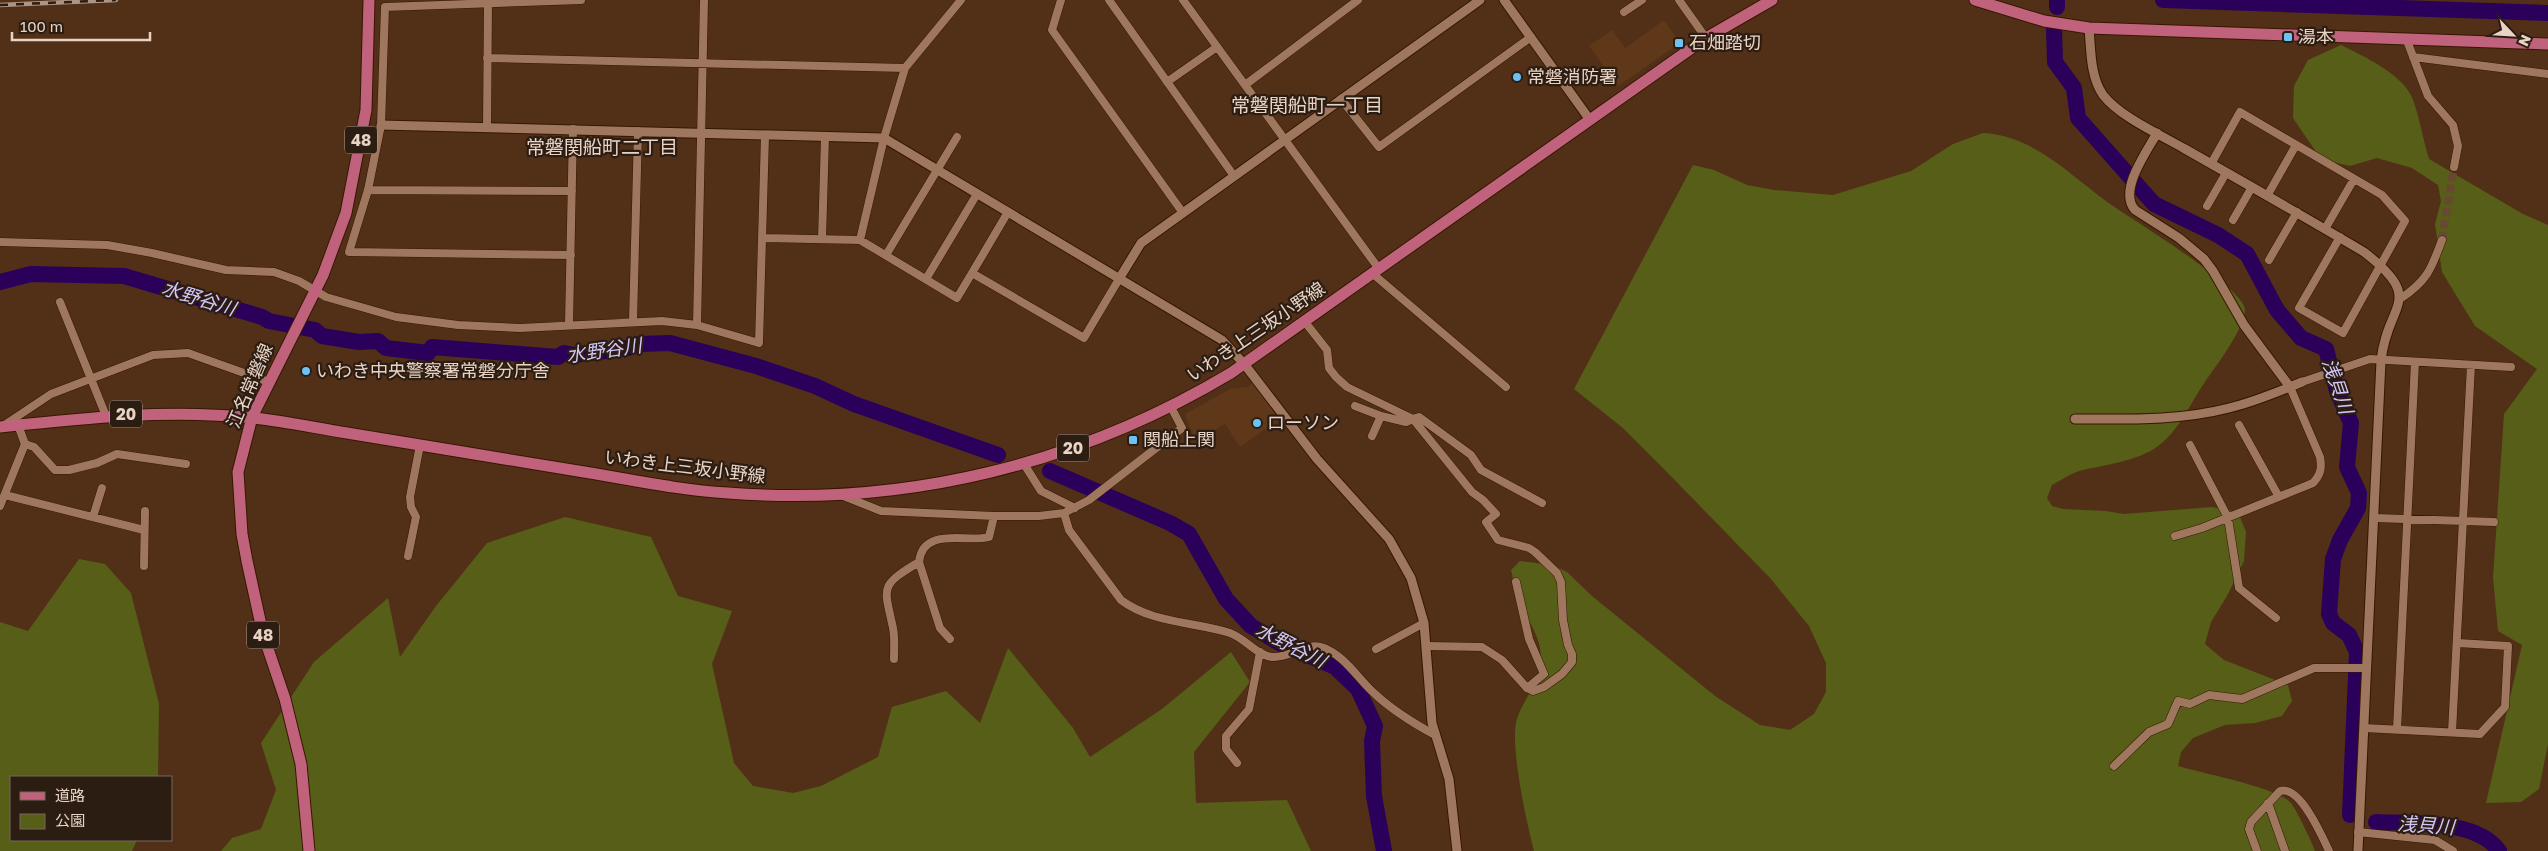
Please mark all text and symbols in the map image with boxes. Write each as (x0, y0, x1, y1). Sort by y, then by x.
scale bar (12, 10, 150, 42)
north arrow (2488, 10, 2538, 60)
text: 100 m (20, 17, 63, 35)
place label: 湯本 (2298, 25, 2334, 47)
place label: 石畑踏切 (1689, 31, 1761, 53)
marker: 湯本 (2282, 31, 2294, 43)
text: N (2515, 32, 2535, 49)
marker: 石畑踏切 (1673, 37, 1685, 49)
place label: 常磐消防署 (1527, 65, 1617, 87)
marker: 常磐消防署 (1511, 71, 1523, 83)
district label: 常磐関船町一丁目 (1231, 93, 1383, 116)
road number: 48 (345, 126, 377, 154)
district label: 常磐関船町二丁目 (526, 135, 678, 158)
water label: 水野谷川 (159, 275, 241, 320)
street label: いわき上三坂小野線 (1182, 277, 1329, 386)
water label: 水野谷川 (565, 333, 645, 366)
street label: 江名常磐線 (221, 340, 277, 431)
water label: 浅貝川 (2318, 355, 2359, 418)
place label: いわき中央警察署常磐分庁舎 (316, 359, 550, 381)
marker: いわき中央警察署常磐分庁舎 (300, 365, 312, 377)
road number: 20 (110, 400, 142, 428)
place label: ローソン (1267, 411, 1339, 433)
marker: ローソン (1251, 417, 1263, 429)
place label: 関船上関 (1143, 428, 1215, 450)
road number: 20 (1057, 434, 1089, 462)
marker: 関船上関 (1127, 434, 1139, 446)
street label: いわき上三坂小野線 (603, 445, 767, 487)
water label: 水野谷川 (1252, 617, 1332, 673)
road number: 48 (247, 622, 279, 648)
legend (10, 776, 172, 841)
text: 道路 (55, 786, 85, 804)
text: 公園 (55, 811, 85, 829)
water label: 浅貝川 (2397, 811, 2457, 838)

